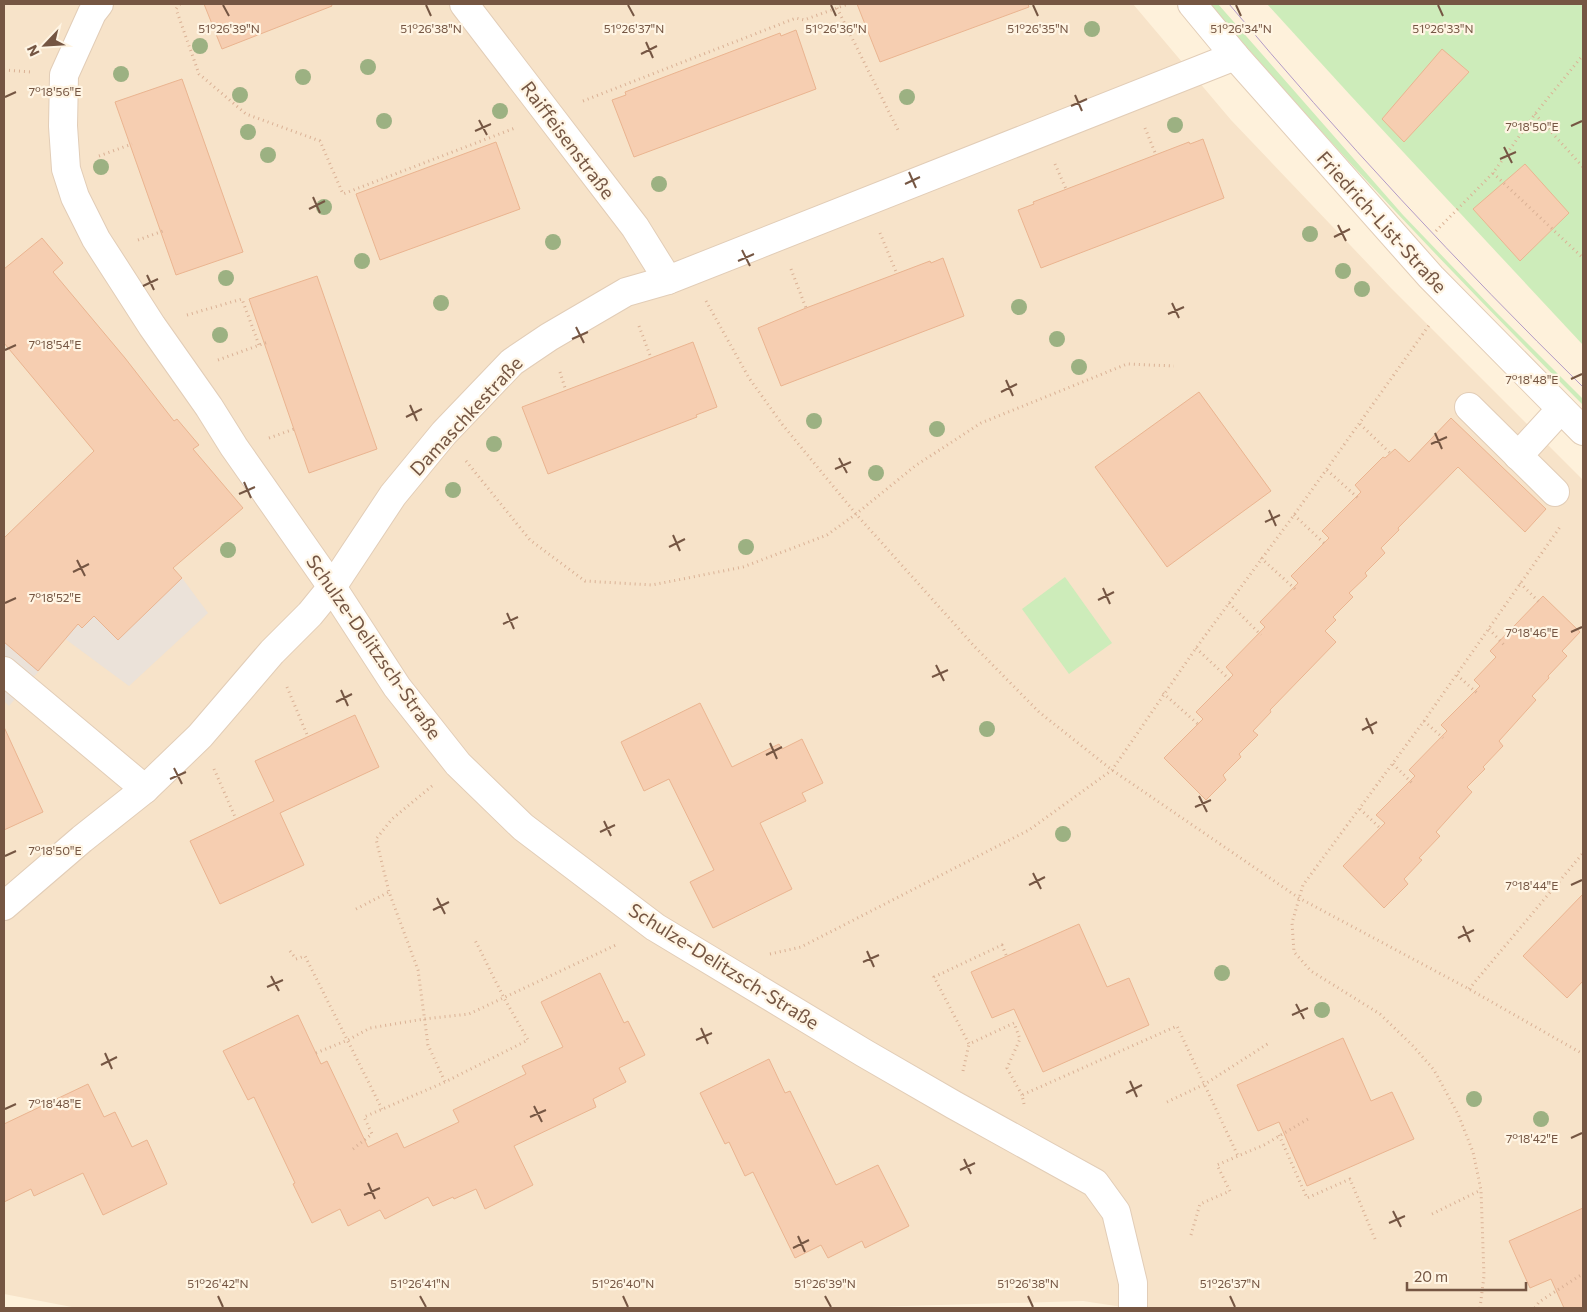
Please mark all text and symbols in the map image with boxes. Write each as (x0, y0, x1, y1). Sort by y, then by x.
north arrow (20, 20, 70, 70)
text: 51°26'39"N (198, 21, 260, 35)
text: 51°26'38"N (400, 21, 462, 35)
text: 51°26'37"N (604, 21, 664, 35)
text: 51°26'36"N (805, 21, 867, 35)
text: 51°26'35"N (1007, 21, 1069, 35)
text: 51°26'34"N (1210, 21, 1272, 35)
text: 51°26'33"N (1412, 21, 1474, 35)
text: N (23, 42, 43, 59)
street label: Raiffeisenstraße (517, 76, 620, 203)
text: 7°18'56"E (29, 84, 81, 98)
text: 7°18'50"E (1505, 119, 1559, 133)
street label: Friedrich-List-Straße (1313, 146, 1452, 297)
text: 7°18'54"E (29, 337, 81, 351)
street label: Damaschkestraße (405, 351, 527, 480)
text: 7°18'48"E (1506, 372, 1558, 386)
street label: Schulze-Delitzsch-Straße (302, 550, 447, 743)
text: 7°18'52"E (29, 590, 81, 604)
text: 7°18'46"E (1506, 625, 1558, 639)
text: 7°18'50"E (28, 843, 82, 857)
text: 7°18'44"E (1506, 878, 1558, 892)
street label: Schulze-Delitzsch-Straße (625, 898, 824, 1034)
text: 7°18'48"E (29, 1096, 81, 1110)
text: 7°18'42"E (1506, 1131, 1558, 1145)
scale bar (1407, 1260, 1526, 1292)
text: 20 m (1414, 1267, 1448, 1285)
text: 51°26'42"N (187, 1276, 249, 1290)
text: 51°26'41"N (390, 1276, 450, 1290)
text: 51°26'40"N (592, 1276, 654, 1290)
text: 51°26'39"N (794, 1276, 856, 1290)
text: 51°26'38"N (997, 1276, 1059, 1290)
text: 51°26'37"N (1200, 1276, 1260, 1290)

